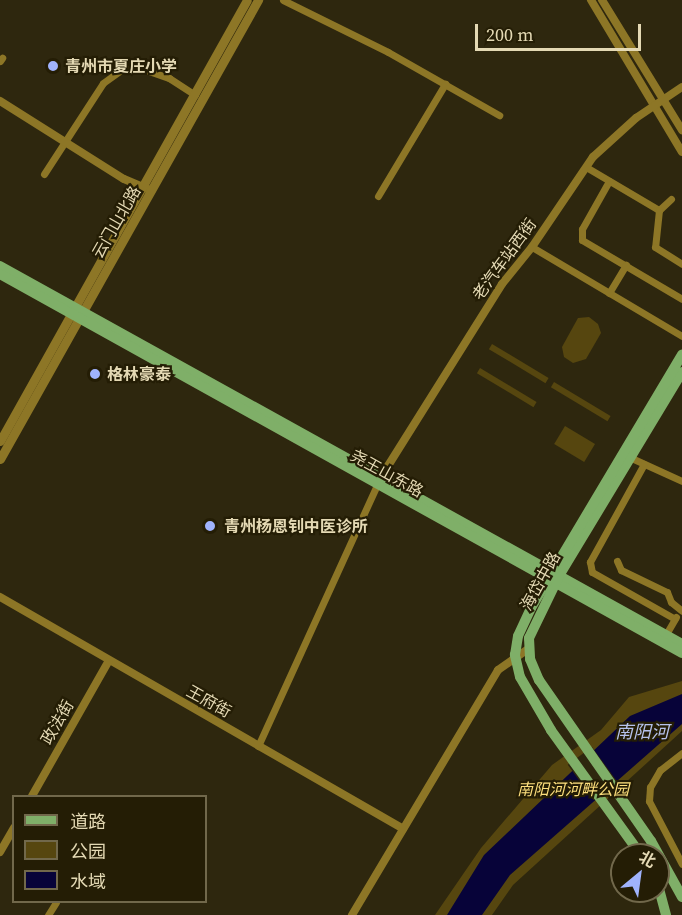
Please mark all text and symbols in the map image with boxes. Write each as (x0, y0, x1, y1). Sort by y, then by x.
scale bar (478, 12, 644, 50)
text: 200 m (486, 22, 533, 47)
place label: 青州市夏庄小学 (65, 56, 177, 76)
marker: 青州市夏庄小学 (46, 59, 60, 73)
street label: 云门山北路 (88, 183, 144, 261)
street label: 老汽车站西街 (468, 215, 540, 303)
place label: 格林豪泰 (107, 364, 171, 384)
marker: 格林豪泰 (88, 367, 102, 381)
street label: 尧王山东路 (347, 445, 427, 501)
place label: 青州杨恩钊中医诊所 (224, 516, 368, 536)
marker: 青州杨恩钊中医诊所 (201, 517, 219, 535)
street label: 海岱中路 (516, 548, 564, 614)
street label: 王府街 (183, 681, 235, 721)
street label: 政法街 (37, 696, 77, 748)
water label: 南阳河 (615, 721, 669, 743)
park label: 南阳河河畔公园 (517, 779, 629, 799)
legend (12, 795, 207, 903)
text: 道路 (70, 809, 106, 834)
text: 公园 (70, 839, 106, 864)
north arrow (610, 843, 670, 903)
text: 北 (635, 845, 660, 873)
text: 水域 (70, 869, 106, 894)

